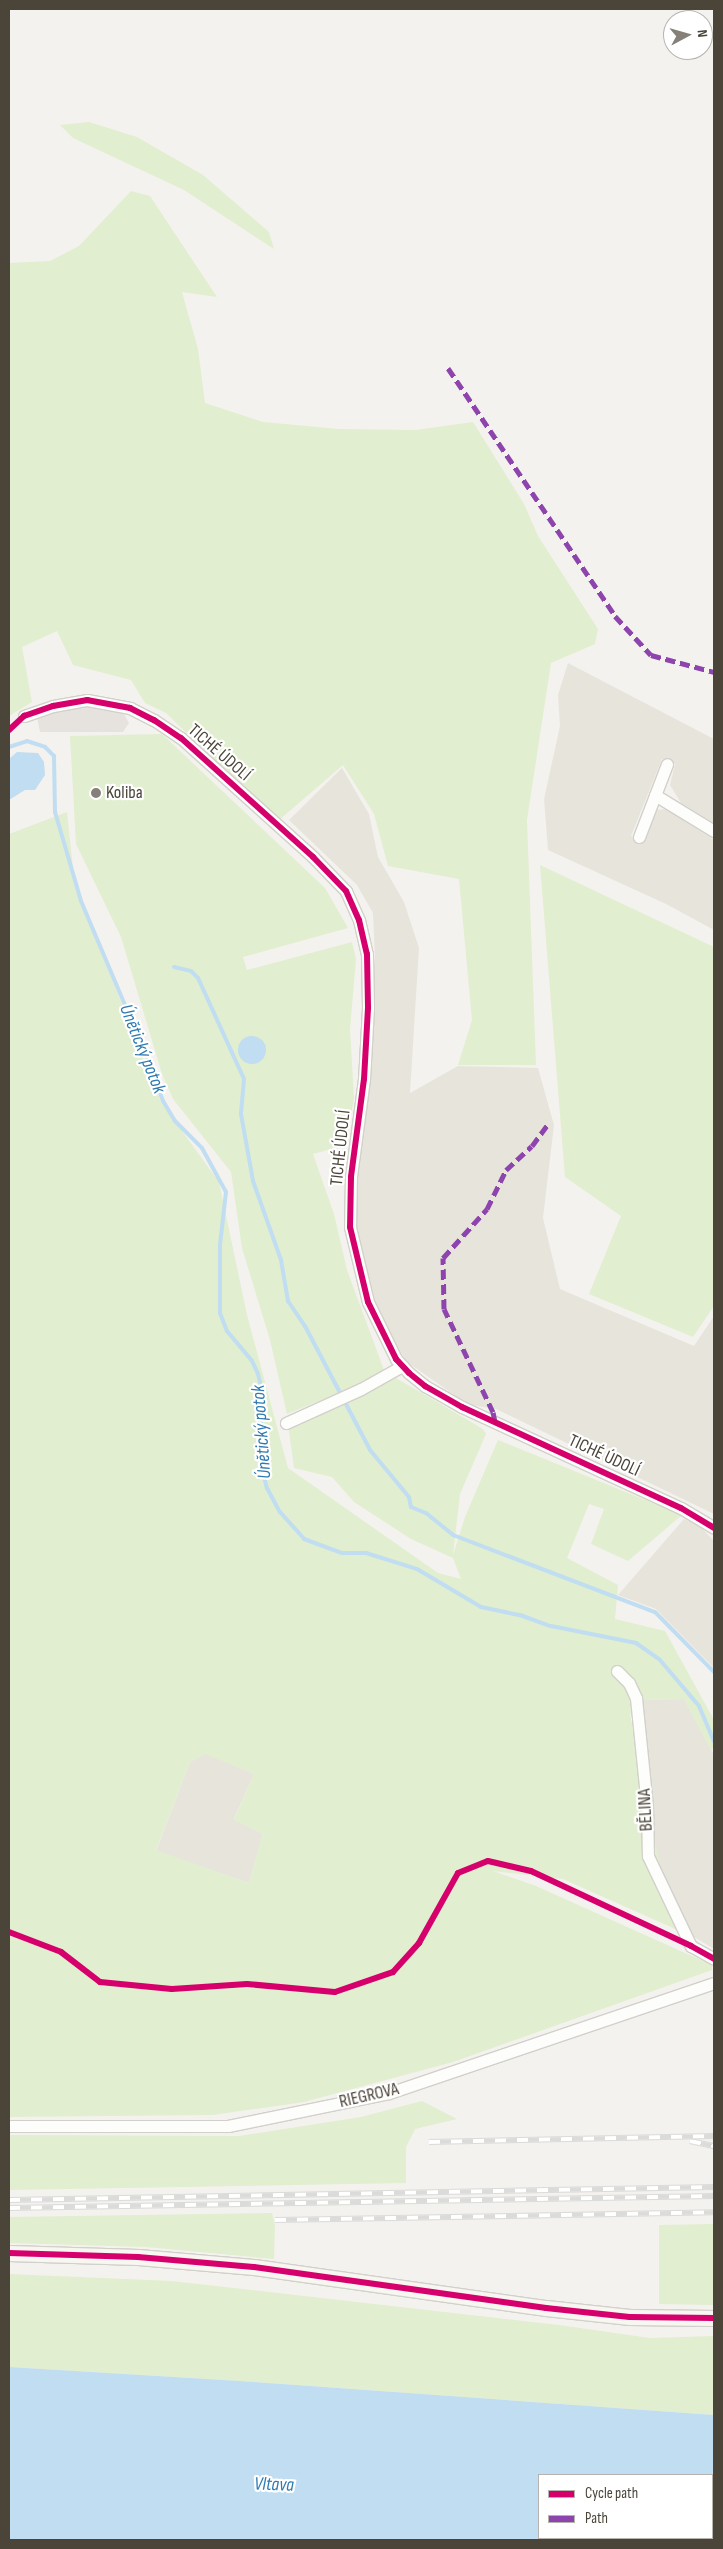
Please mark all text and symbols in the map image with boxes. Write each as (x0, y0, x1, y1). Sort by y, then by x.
north arrow (663, 10, 713, 60)
text: N (694, 29, 711, 38)
street label: TICHÉ ÚDOLÍ (183, 720, 255, 786)
place label: Koliba (106, 782, 143, 804)
marker: Koliba (90, 787, 102, 799)
water label: Únětický potok (114, 1001, 170, 1097)
street label: TICHÉ ÚDOLÍ (326, 1109, 356, 1187)
water label: Únětický potok (247, 1384, 277, 1480)
street label: TICHÉ ÚDOLÍ (565, 1430, 643, 1482)
street label: BĚLINA (634, 1788, 658, 1832)
street label: RIEGROVA (337, 2079, 401, 2113)
water label: Vltava (254, 2473, 294, 2497)
legend (538, 2474, 713, 2539)
text: Cycle path (585, 2484, 638, 2503)
text: Path (585, 2509, 608, 2528)

